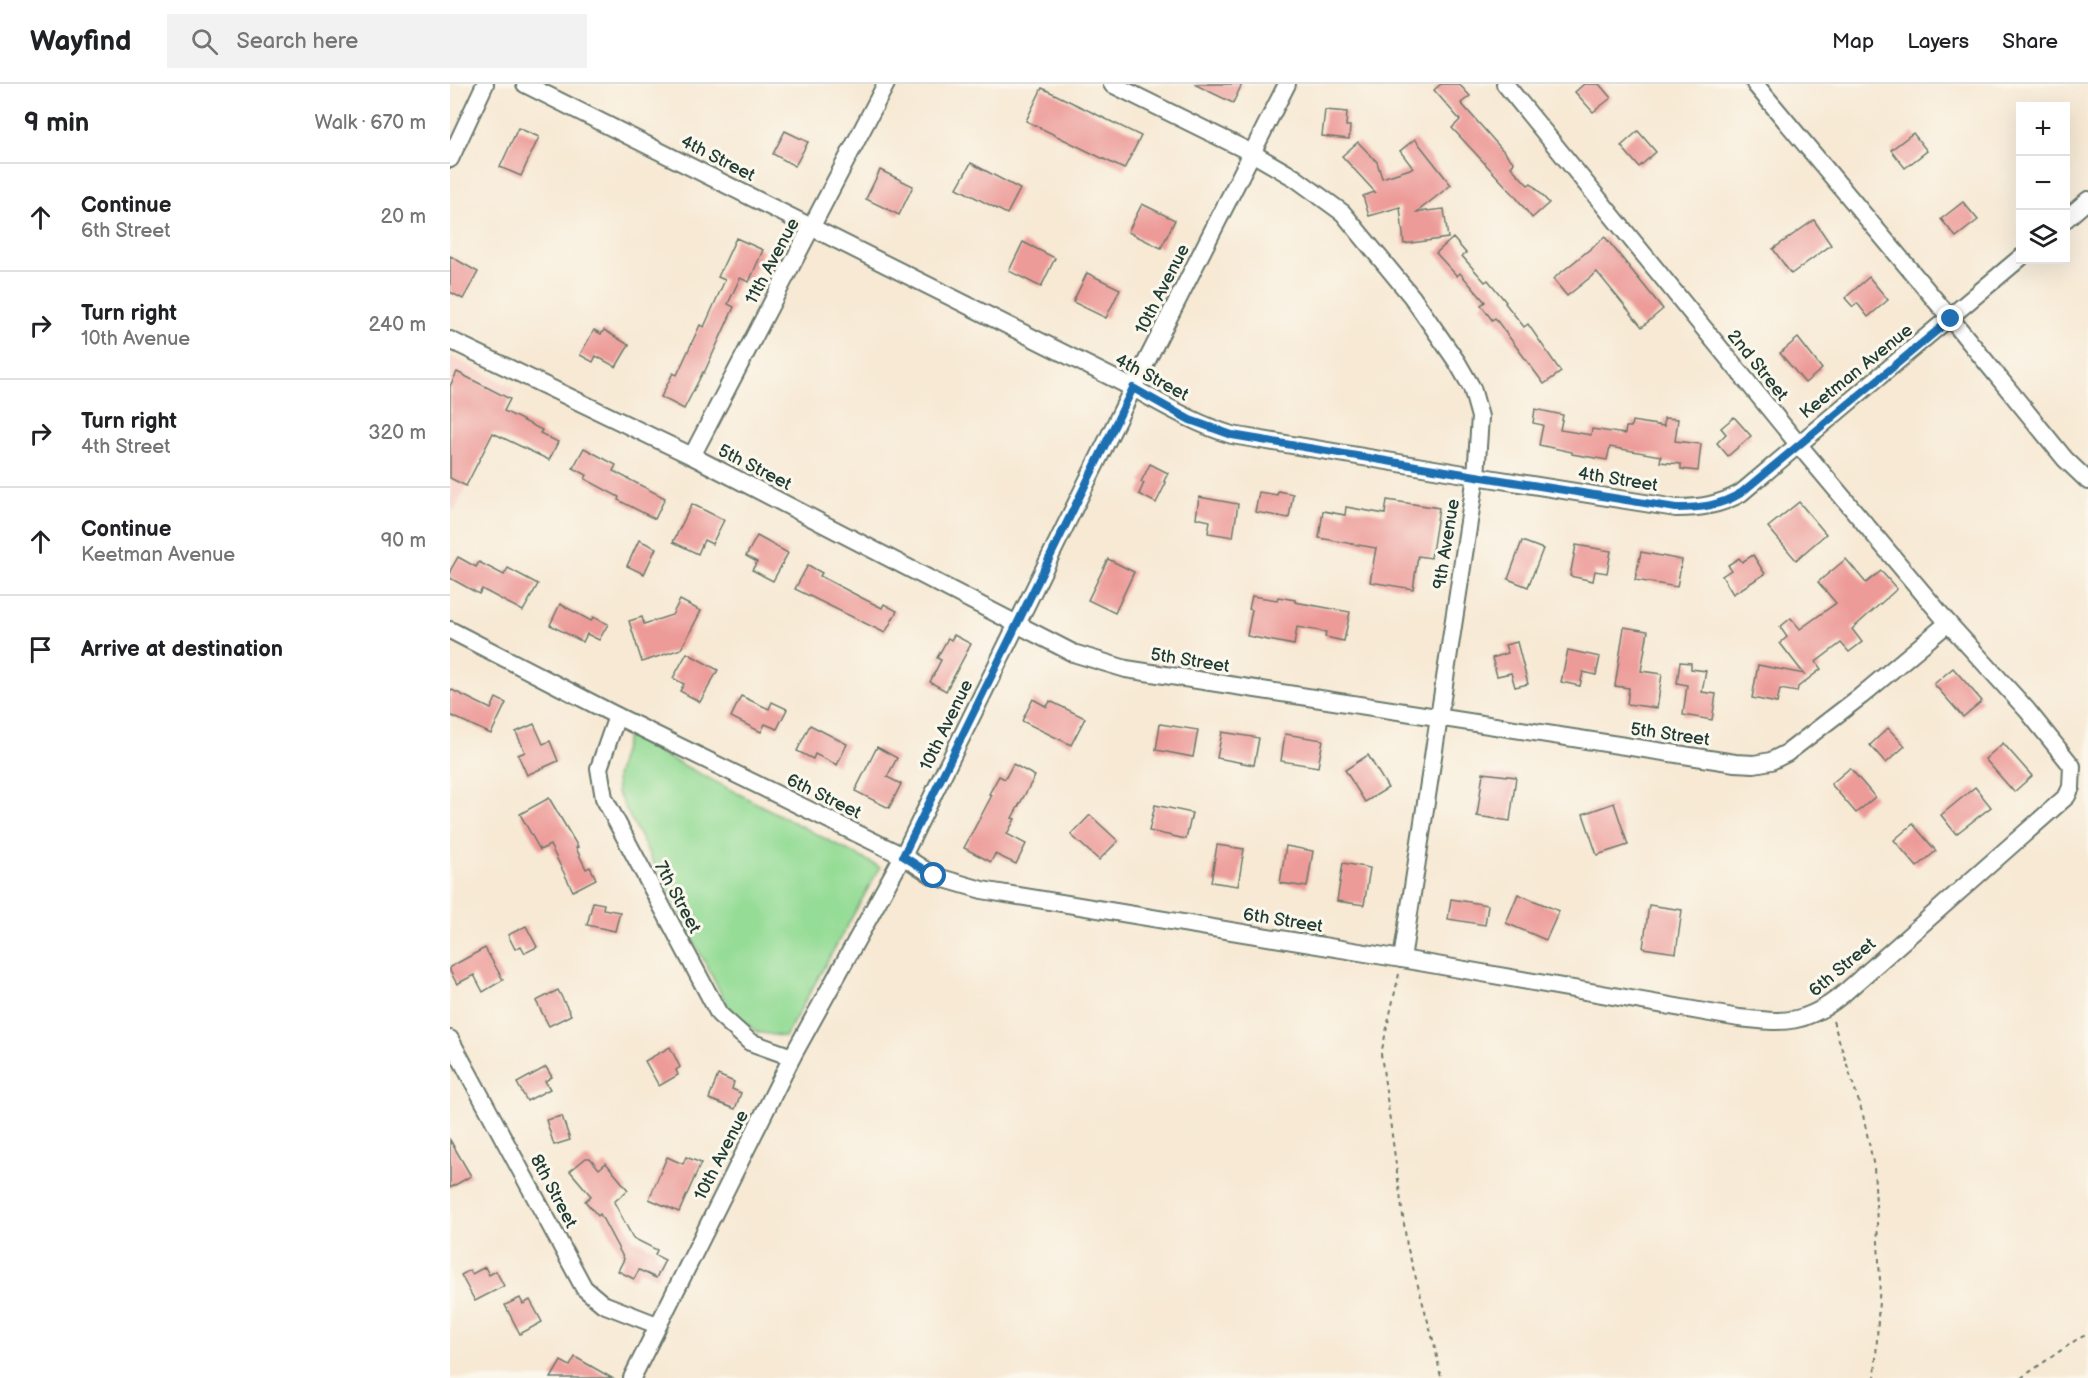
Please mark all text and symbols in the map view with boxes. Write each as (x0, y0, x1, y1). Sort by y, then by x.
search box (167, 14, 587, 68)
text: Wayfind (30, 25, 131, 58)
icon: search (188, 25, 221, 58)
text: Search here (236, 28, 358, 55)
text: Map (1832, 29, 1874, 54)
text: Layers (1907, 29, 1969, 54)
text: Share (2002, 29, 2058, 54)
map controls (2016, 102, 2070, 264)
button: + (2016, 102, 2070, 156)
text: 9 min (24, 108, 89, 139)
text: Walk · 670 m (315, 111, 426, 135)
street label: 4th Street (677, 131, 759, 186)
button: − (2016, 156, 2070, 210)
text: Continue (81, 192, 171, 219)
icon: ahead (24, 201, 57, 234)
text: 20 m (381, 205, 426, 229)
button: layers (2016, 210, 2070, 264)
street label: 11th Avenue (741, 214, 804, 308)
text: 6th Street (81, 219, 170, 243)
street label: 10th Avenue (1131, 240, 1194, 338)
text: Turn right (81, 300, 177, 327)
route end (1937, 305, 1963, 331)
icon: right (24, 309, 57, 342)
text: 240 m (369, 313, 426, 337)
street label: Keetman Avenue (1796, 319, 1917, 423)
street label: 2nd Street (1723, 326, 1793, 405)
text: 10th Avenue (81, 327, 190, 351)
street label: 4th Street (1111, 349, 1193, 406)
text: Turn right (81, 408, 177, 435)
icon: right (24, 417, 57, 450)
text: 320 m (368, 421, 426, 445)
text: 4th Street (81, 435, 170, 459)
street label: 5th Street (714, 440, 795, 495)
street label: 4th Street (1577, 463, 1660, 496)
street label: 9th Avenue (1429, 497, 1464, 591)
text: Continue (81, 516, 171, 543)
icon: ahead (24, 525, 57, 558)
text: 90 m (381, 529, 426, 553)
text: Keetman Avenue (81, 543, 235, 567)
icon: arrive (24, 633, 57, 666)
text: Arrive at destination (81, 636, 283, 663)
street label: 5th Street (1149, 644, 1231, 677)
street label: 10th Avenue (915, 676, 978, 774)
street label: 5th Street (1629, 719, 1711, 751)
street label: 6th Street (783, 769, 865, 824)
street label: 7th Street (650, 858, 705, 937)
route start (920, 862, 946, 888)
street label: 6th Street (1242, 904, 1325, 937)
street label: 6th Street (1805, 933, 1880, 1001)
street label: 10th Avenue (690, 1106, 753, 1204)
street label: 8th Street (526, 1151, 582, 1232)

